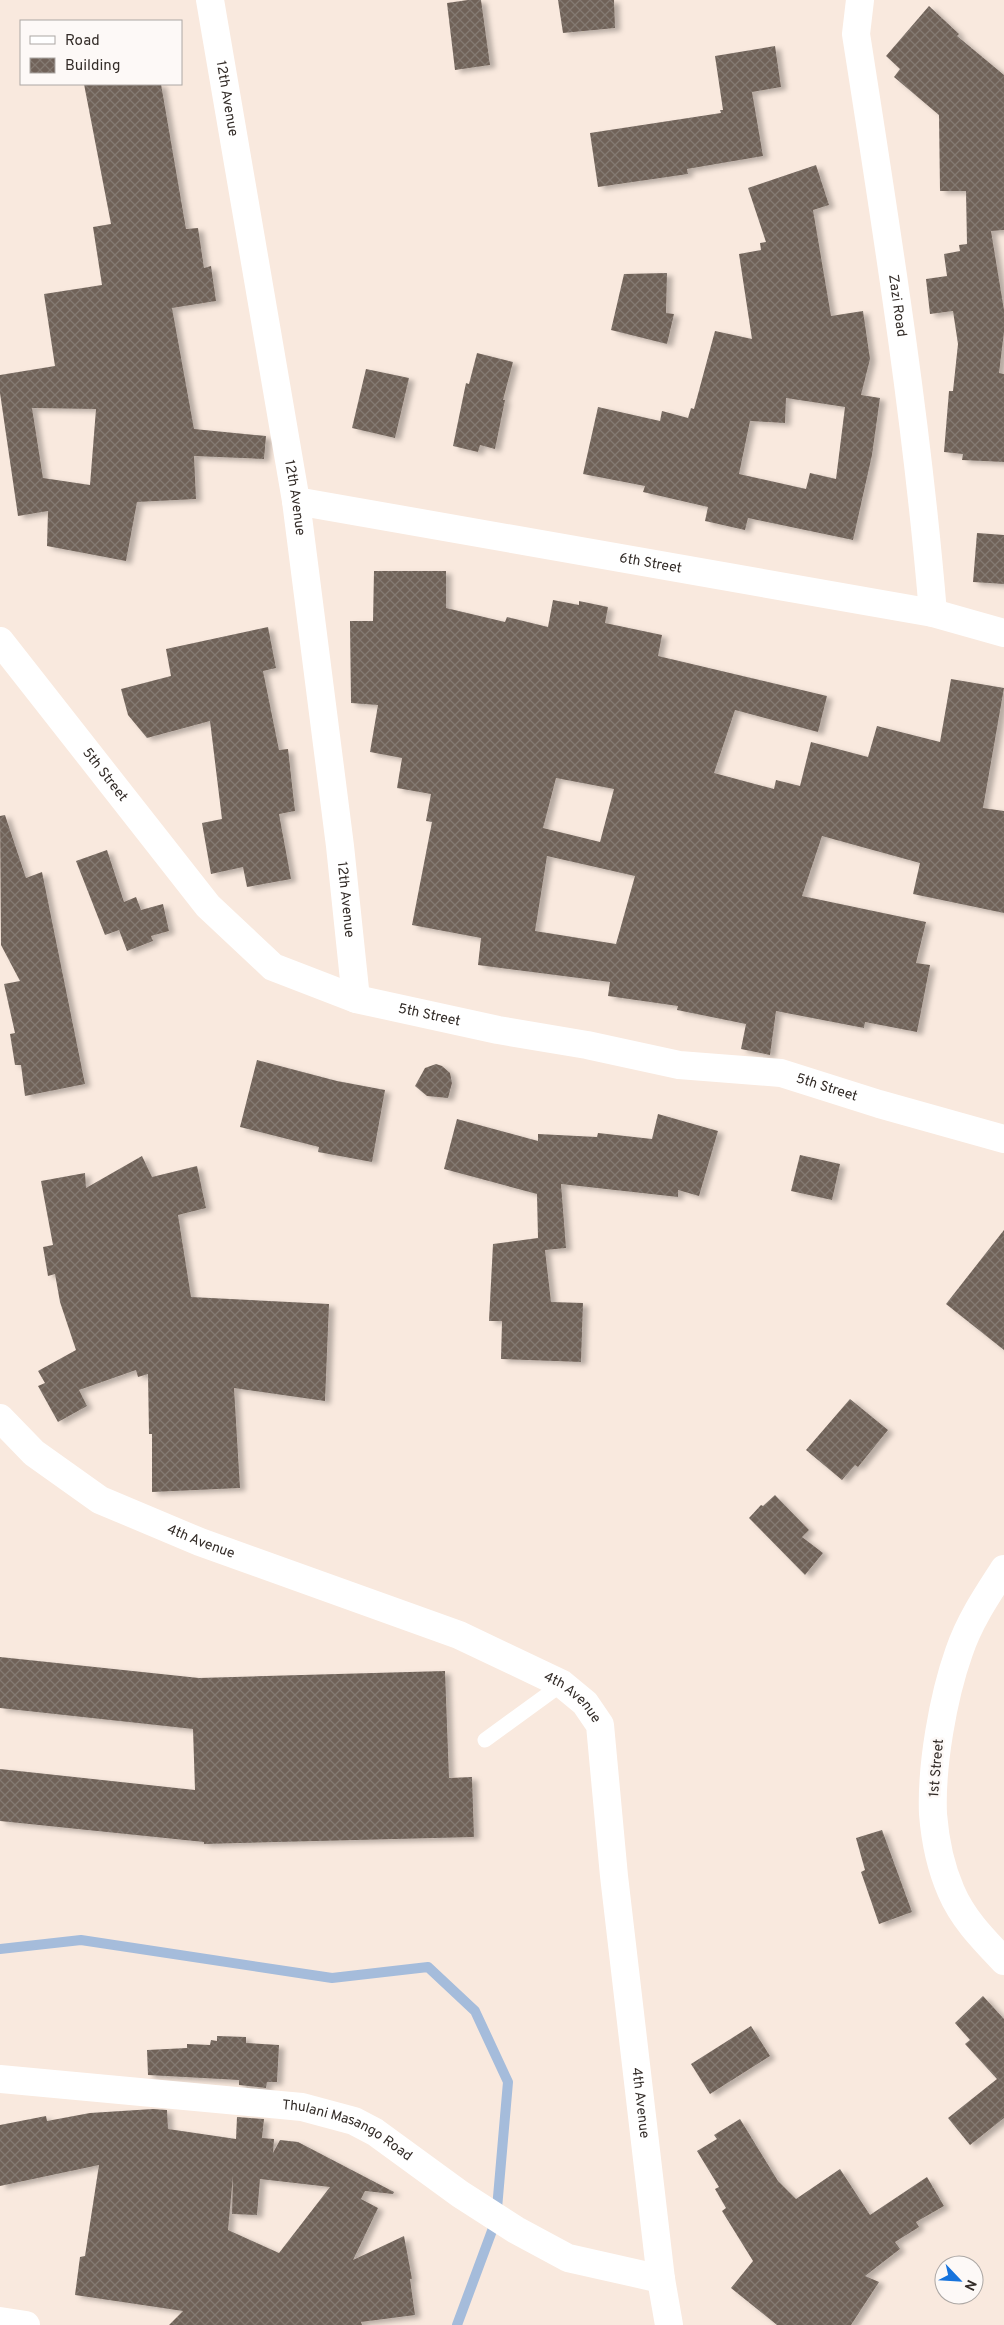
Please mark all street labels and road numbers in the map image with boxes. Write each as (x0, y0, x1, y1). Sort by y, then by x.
street label: 12th Avenue (212, 60, 242, 138)
street label: Zazi Road (884, 273, 910, 338)
street label: 12th Avenue (281, 459, 309, 537)
street label: 6th Street (618, 550, 683, 577)
street label: 5th Street (79, 745, 131, 805)
street label: 12th Avenue (333, 861, 358, 938)
street label: 5th Street (396, 1000, 462, 1030)
street label: 5th Street (794, 1070, 860, 1105)
street label: 4th Avenue (165, 1521, 237, 1562)
street label: 4th Avenue (541, 1668, 605, 1726)
street label: 1st Street (926, 1738, 948, 1798)
street label: 4th Avenue (628, 2066, 653, 2139)
street label: Thulani Masango Road (281, 2097, 416, 2165)

